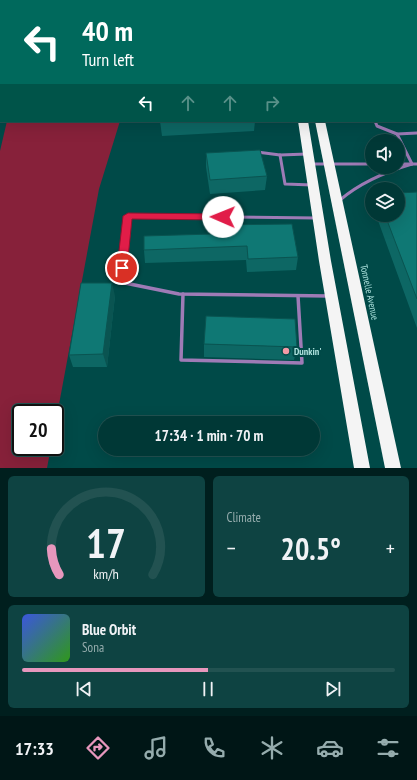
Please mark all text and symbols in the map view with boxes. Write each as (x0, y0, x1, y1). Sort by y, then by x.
text: 40 m (82, 12, 133, 49)
icon: left (16, 16, 68, 68)
text: Turn left (82, 48, 134, 71)
icon: left (135, 92, 157, 114)
icon: ahead (177, 92, 199, 114)
icon: ahead (219, 92, 241, 114)
icon: right (261, 92, 283, 114)
map controls (365, 134, 405, 222)
button: sound (365, 134, 405, 174)
button: layers (365, 182, 405, 222)
position arrow (202, 196, 244, 238)
pin (105, 251, 139, 285)
icon: arrive (111, 257, 133, 279)
street label: Tonnelle Avenue (357, 263, 382, 321)
place label: Dunkin' (294, 345, 321, 358)
marker: Dunkin' (281, 346, 291, 356)
speed limit sign: 20 (12, 404, 64, 456)
text: 17:34 · 1 min · 70 m (155, 426, 263, 445)
text: Climate (227, 509, 261, 526)
text: 17 (86, 515, 126, 568)
text: 20.5° (281, 529, 341, 568)
text: − (227, 534, 236, 562)
text: + (386, 534, 395, 562)
text: km/h (94, 563, 119, 582)
text: Blue Orbit (82, 620, 136, 639)
text: Sona (82, 639, 104, 656)
icon: previous (73, 678, 95, 700)
icon: pause (197, 678, 219, 700)
icon: next (322, 678, 344, 700)
icon: directions (84, 734, 112, 762)
icon: music (142, 734, 170, 762)
icon: phone (200, 734, 228, 762)
icon: climate (258, 734, 286, 762)
icon: car (316, 734, 344, 762)
icon: filters (374, 734, 402, 762)
text: 17:33 (15, 737, 54, 760)

